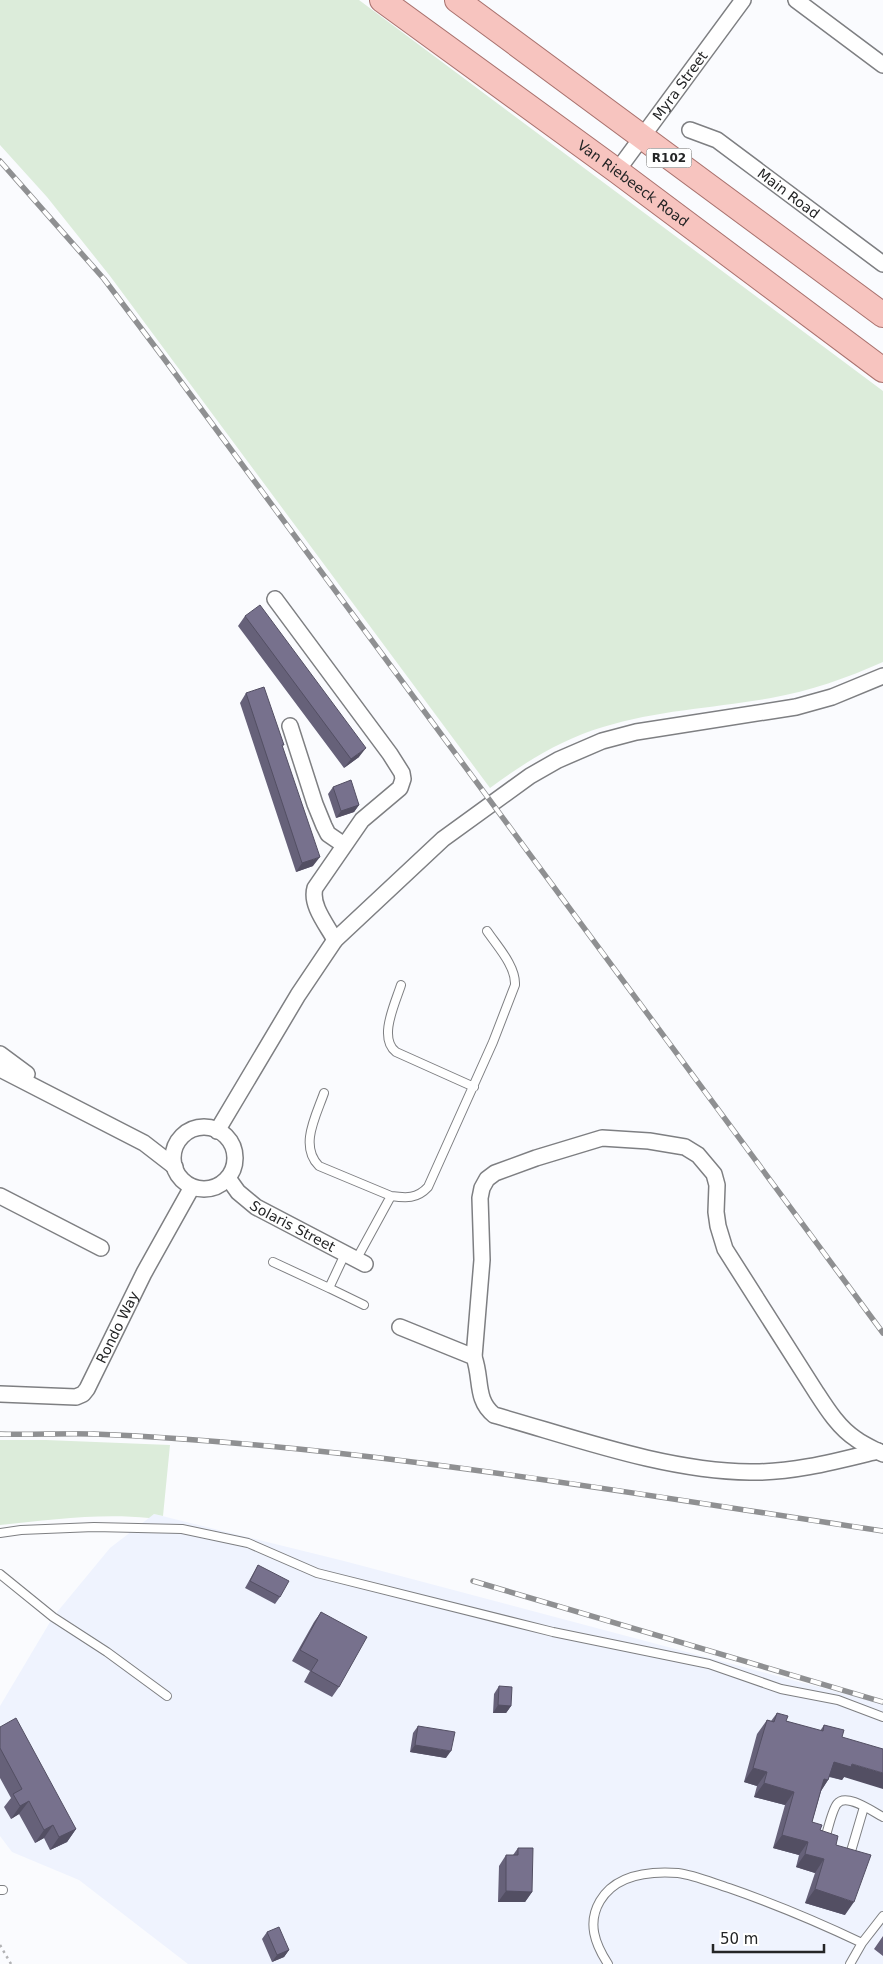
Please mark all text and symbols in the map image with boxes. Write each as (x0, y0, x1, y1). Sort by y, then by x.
street label: Myra Street (649, 48, 711, 123)
street label: Van Riebeeck Road (574, 137, 692, 230)
road number: R102 (646, 148, 692, 168)
street label: Main Road (754, 165, 823, 222)
street label: Solaris Street (247, 1197, 338, 1255)
street label: Rondo Way (93, 1288, 142, 1366)
scale bar (713, 1922, 824, 1954)
text: 50 m (720, 1930, 758, 1948)

